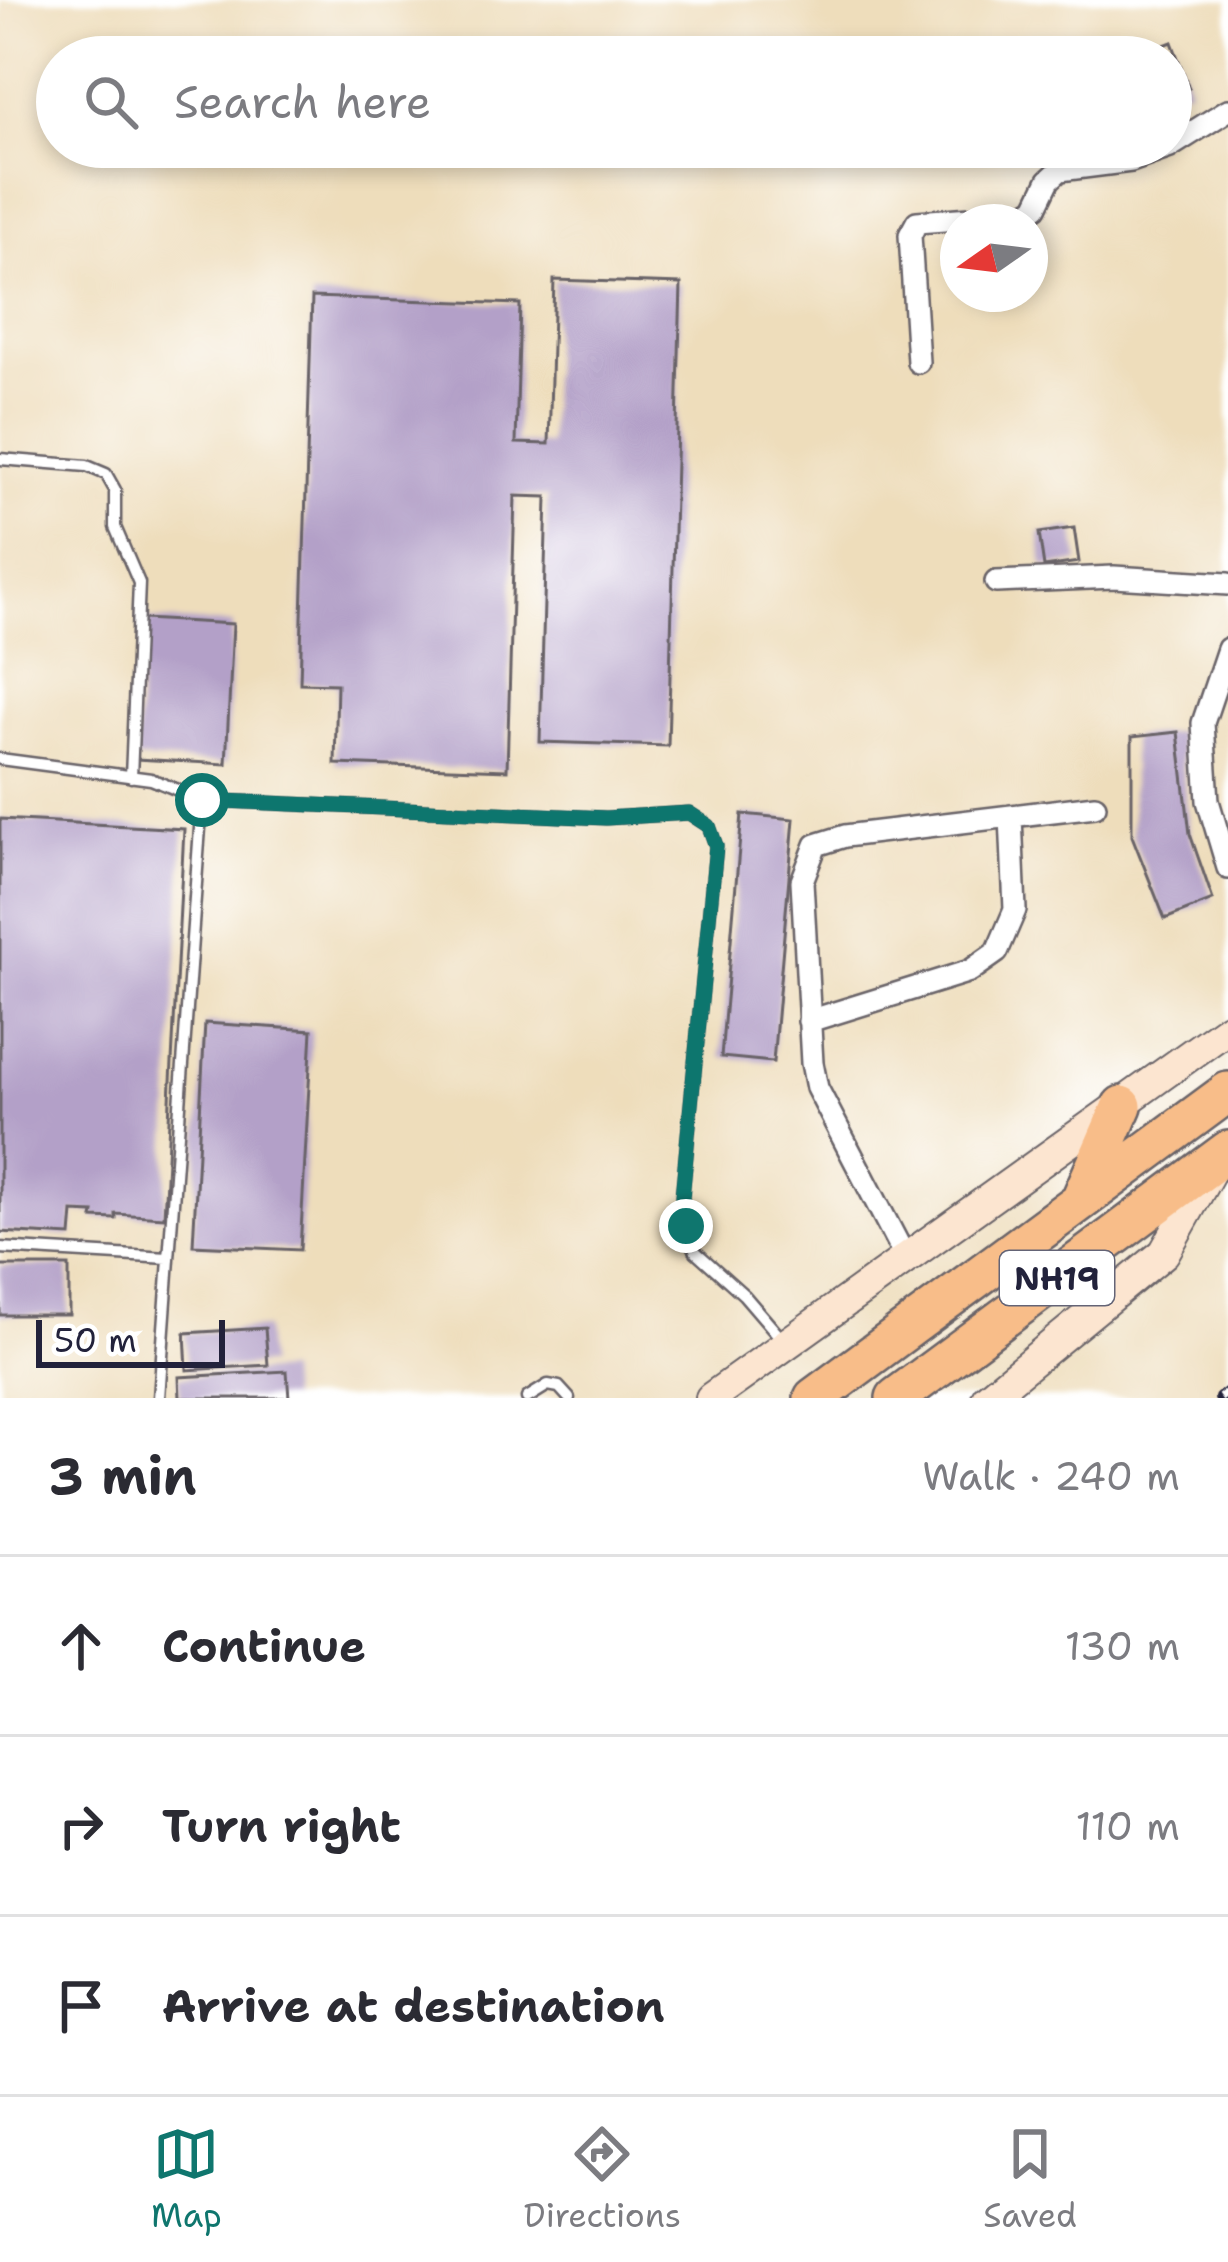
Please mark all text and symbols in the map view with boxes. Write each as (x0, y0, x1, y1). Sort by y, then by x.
search box (36, 36, 1192, 168)
icon: search (78, 69, 144, 135)
text: Search here (174, 72, 431, 132)
north arrow (940, 204, 1048, 312)
route start (175, 773, 229, 827)
route end (659, 1199, 713, 1253)
road number: NH19 (1000, 1251, 1114, 1305)
scale bar (36, 1314, 225, 1367)
text: 50 m (54, 1318, 137, 1363)
text: 3 min (48, 1442, 197, 1510)
text: Walk · 240 m (922, 1450, 1180, 1502)
icon: ahead (48, 1613, 114, 1679)
text: Continue (162, 1616, 366, 1676)
text: 130 m (1065, 1620, 1180, 1672)
icon: right (48, 1793, 114, 1859)
text: Turn right (162, 1796, 401, 1856)
text: 110 m (1076, 1800, 1180, 1852)
icon: arrive (48, 1973, 114, 2039)
text: Arrive at destination (162, 1976, 665, 2036)
tab: Map (151, 2121, 222, 2238)
tab: Directions (524, 2121, 681, 2238)
tab: Saved (983, 2121, 1077, 2238)

